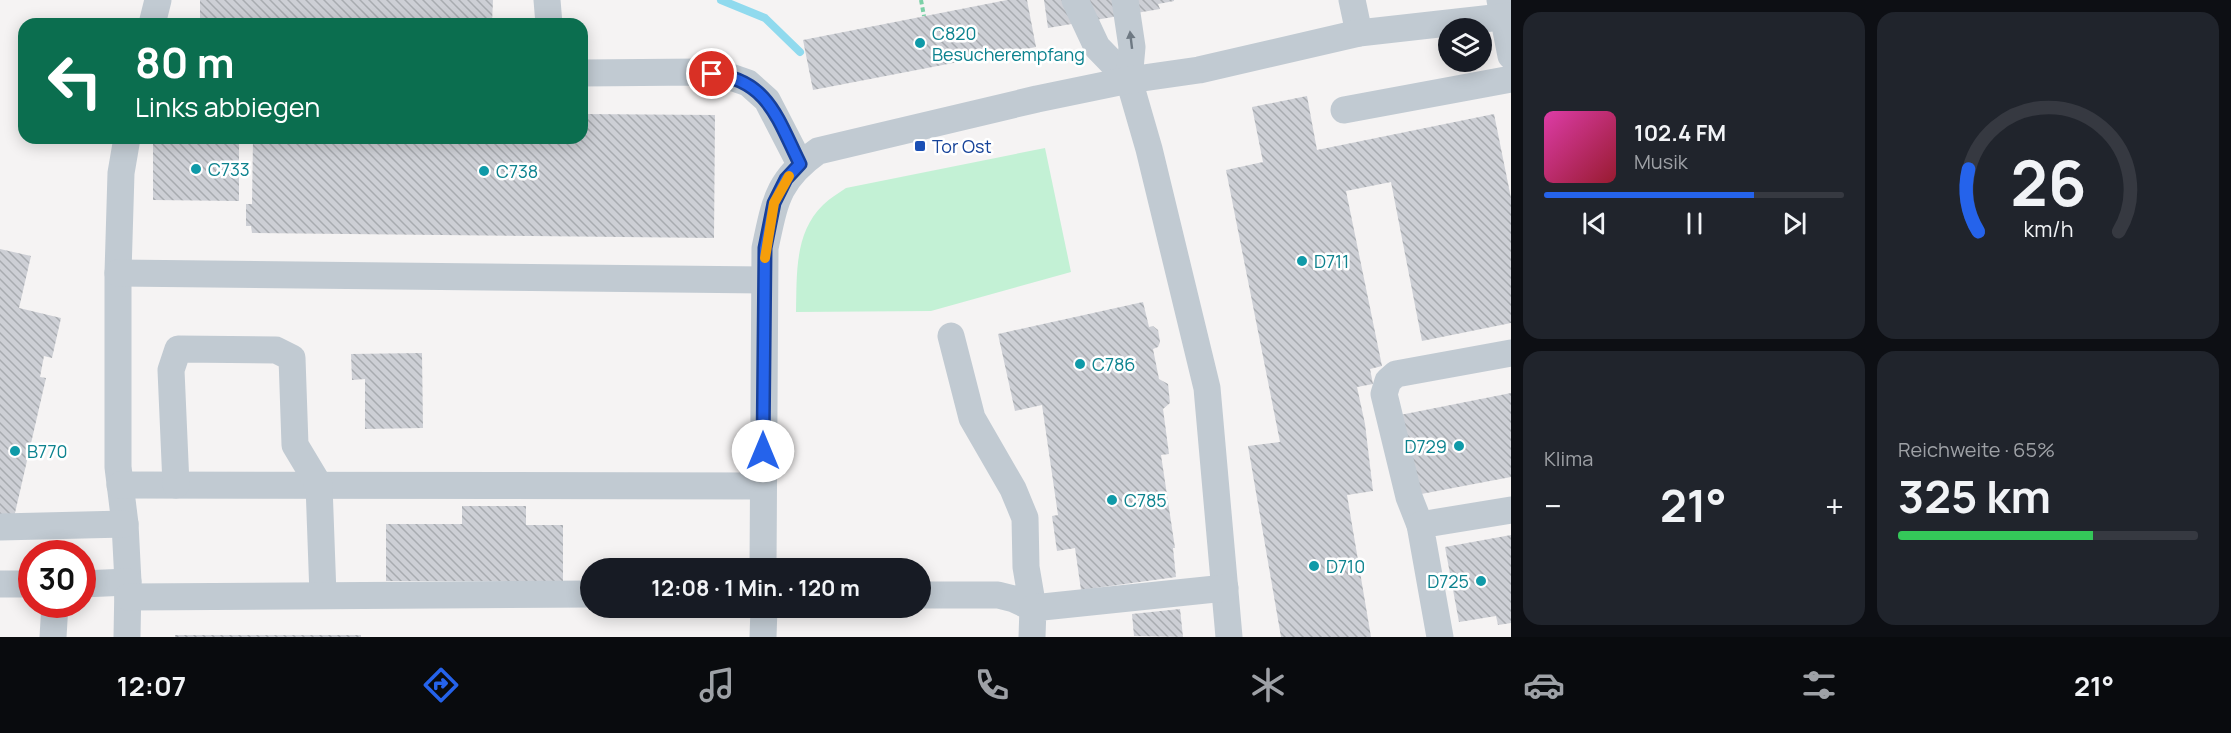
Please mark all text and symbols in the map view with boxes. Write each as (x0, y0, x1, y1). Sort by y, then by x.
map controls (1438, 18, 1492, 72)
button: layers (1438, 18, 1492, 72)
place label: C820 Besucherempfang (932, 21, 1085, 66)
one-way arrow (1126, 30, 1136, 49)
text: 80 m (135, 33, 235, 91)
marker: C820 Besucherempfang (913, 36, 927, 50)
icon: left (36, 42, 114, 120)
pin (686, 48, 737, 99)
icon: arrive (695, 57, 728, 90)
text: Links abbiegen (135, 88, 320, 125)
text: 102.4 FM (1634, 118, 1726, 148)
place label: Tor Ost (932, 134, 992, 158)
marker: Tor Ost (913, 139, 927, 153)
text: 26 (2010, 140, 2086, 226)
text: Musik (1634, 148, 1688, 175)
place label: C733 (208, 157, 250, 181)
place label: C738 (496, 159, 538, 183)
marker: C733 (189, 162, 203, 176)
marker: C738 (477, 164, 491, 178)
icon: previous (1578, 207, 1611, 240)
icon: pause (1678, 207, 1711, 240)
icon: next (1778, 207, 1811, 240)
text: km/h (2023, 215, 2073, 244)
place label: D711 (1314, 249, 1349, 273)
marker: D711 (1295, 254, 1309, 268)
place label: C786 (1092, 352, 1136, 376)
marker: C786 (1073, 357, 1087, 371)
position arrow (731, 419, 795, 483)
place label: D729 (1404, 434, 1447, 458)
text: Reichweite · 65% (1898, 436, 2055, 463)
place label: B770 (27, 439, 68, 463)
marker: D729 (1452, 439, 1466, 453)
marker: B770 (8, 444, 22, 458)
text: Klima (1544, 445, 1593, 472)
text: 325 km (1898, 465, 2051, 527)
text: 21° (1660, 474, 1727, 536)
text: − (1544, 483, 1562, 528)
text: + (1825, 483, 1844, 528)
place label: C785 (1124, 488, 1167, 512)
marker: C785 (1105, 493, 1119, 507)
speed limit sign: 30 (18, 540, 96, 618)
place label: D710 (1326, 554, 1365, 578)
marker: D710 (1307, 559, 1321, 573)
place label: D725 (1427, 569, 1469, 593)
text: 12:08 · 1 Min. · 120 m (651, 573, 860, 603)
marker: D725 (1474, 574, 1488, 588)
icon: directions (420, 664, 462, 706)
icon: music (696, 664, 738, 706)
icon: phone (971, 664, 1013, 706)
icon: climate (1247, 664, 1289, 706)
icon: car (1523, 664, 1565, 706)
icon: filters (1798, 664, 1840, 706)
text: 12:07 (117, 667, 186, 704)
text: 21° (2074, 667, 2114, 704)

